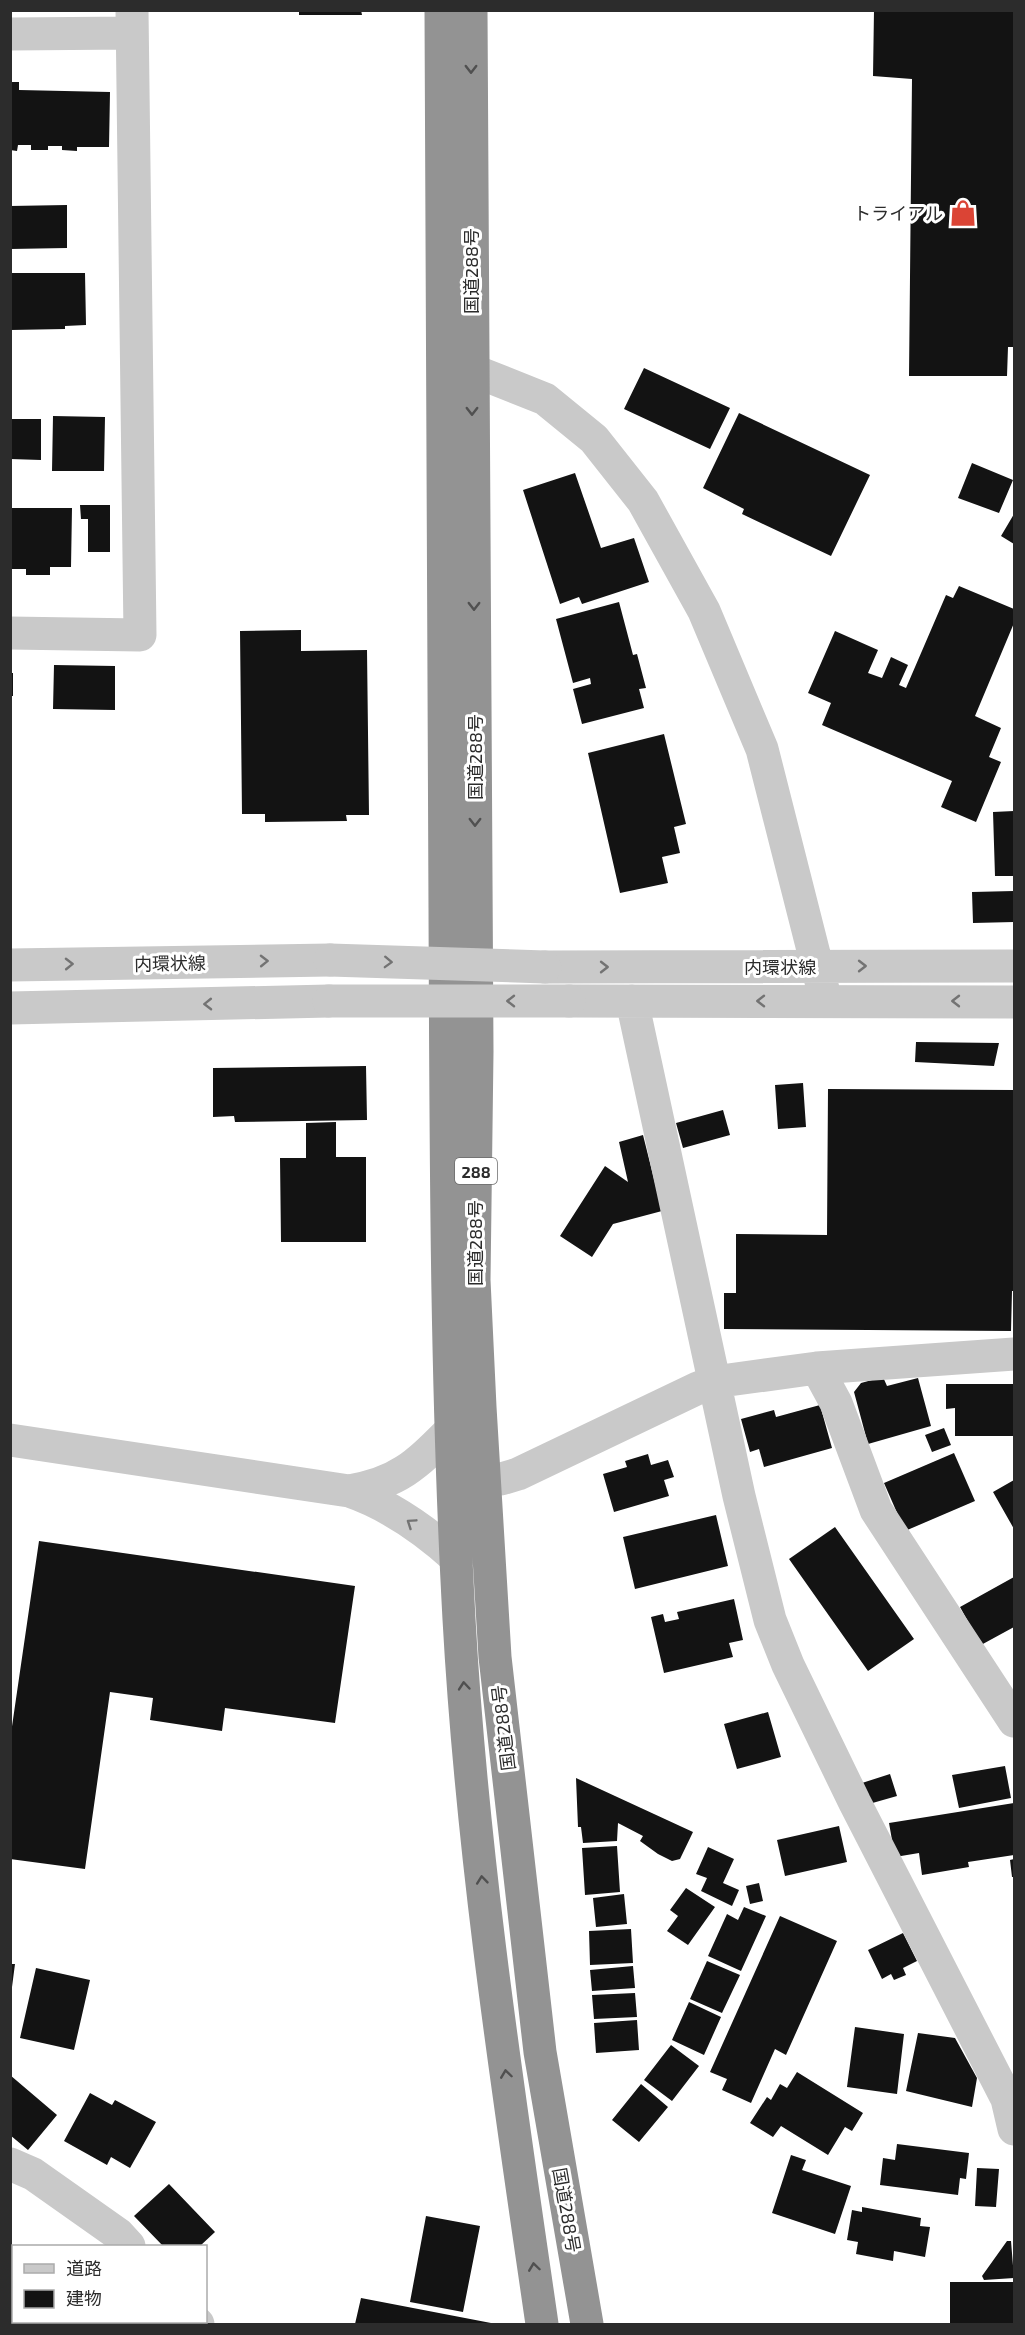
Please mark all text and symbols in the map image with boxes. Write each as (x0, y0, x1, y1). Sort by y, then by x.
one-way arrow (465, 64, 477, 73)
shop icon: トライアル (948, 198, 978, 228)
place label: トライアル (853, 202, 943, 224)
street label: 国道288号 (460, 228, 482, 314)
one-way arrow (466, 406, 478, 415)
one-way arrow (468, 601, 480, 610)
street label: 国道288号 (464, 714, 486, 800)
one-way arrow (469, 817, 481, 826)
street label: 内環状線 (134, 951, 206, 975)
one-way arrow (259, 955, 268, 967)
one-way arrow (384, 956, 393, 968)
street label: 内環状線 (744, 956, 816, 978)
one-way arrow (64, 958, 73, 970)
one-way arrow (857, 960, 866, 972)
one-way arrow (599, 961, 608, 973)
one-way arrow (506, 995, 515, 1007)
one-way arrow (757, 995, 766, 1007)
one-way arrow (952, 995, 961, 1007)
one-way arrow (203, 998, 212, 1010)
road number: 288 (455, 1158, 497, 1184)
street label: 国道288号 (464, 1200, 486, 1286)
one-way arrow (407, 1519, 418, 1530)
one-way arrow (458, 1681, 471, 1690)
street label: 国道288号 (487, 1684, 519, 1772)
one-way arrow (476, 1875, 489, 1885)
one-way arrow (500, 2069, 512, 2078)
street label: 国道288号 (549, 2166, 585, 2254)
legend (12, 2245, 207, 2323)
text: 道路 (66, 2257, 102, 2279)
one-way arrow (528, 2262, 540, 2271)
text: 建物 (66, 2287, 102, 2309)

